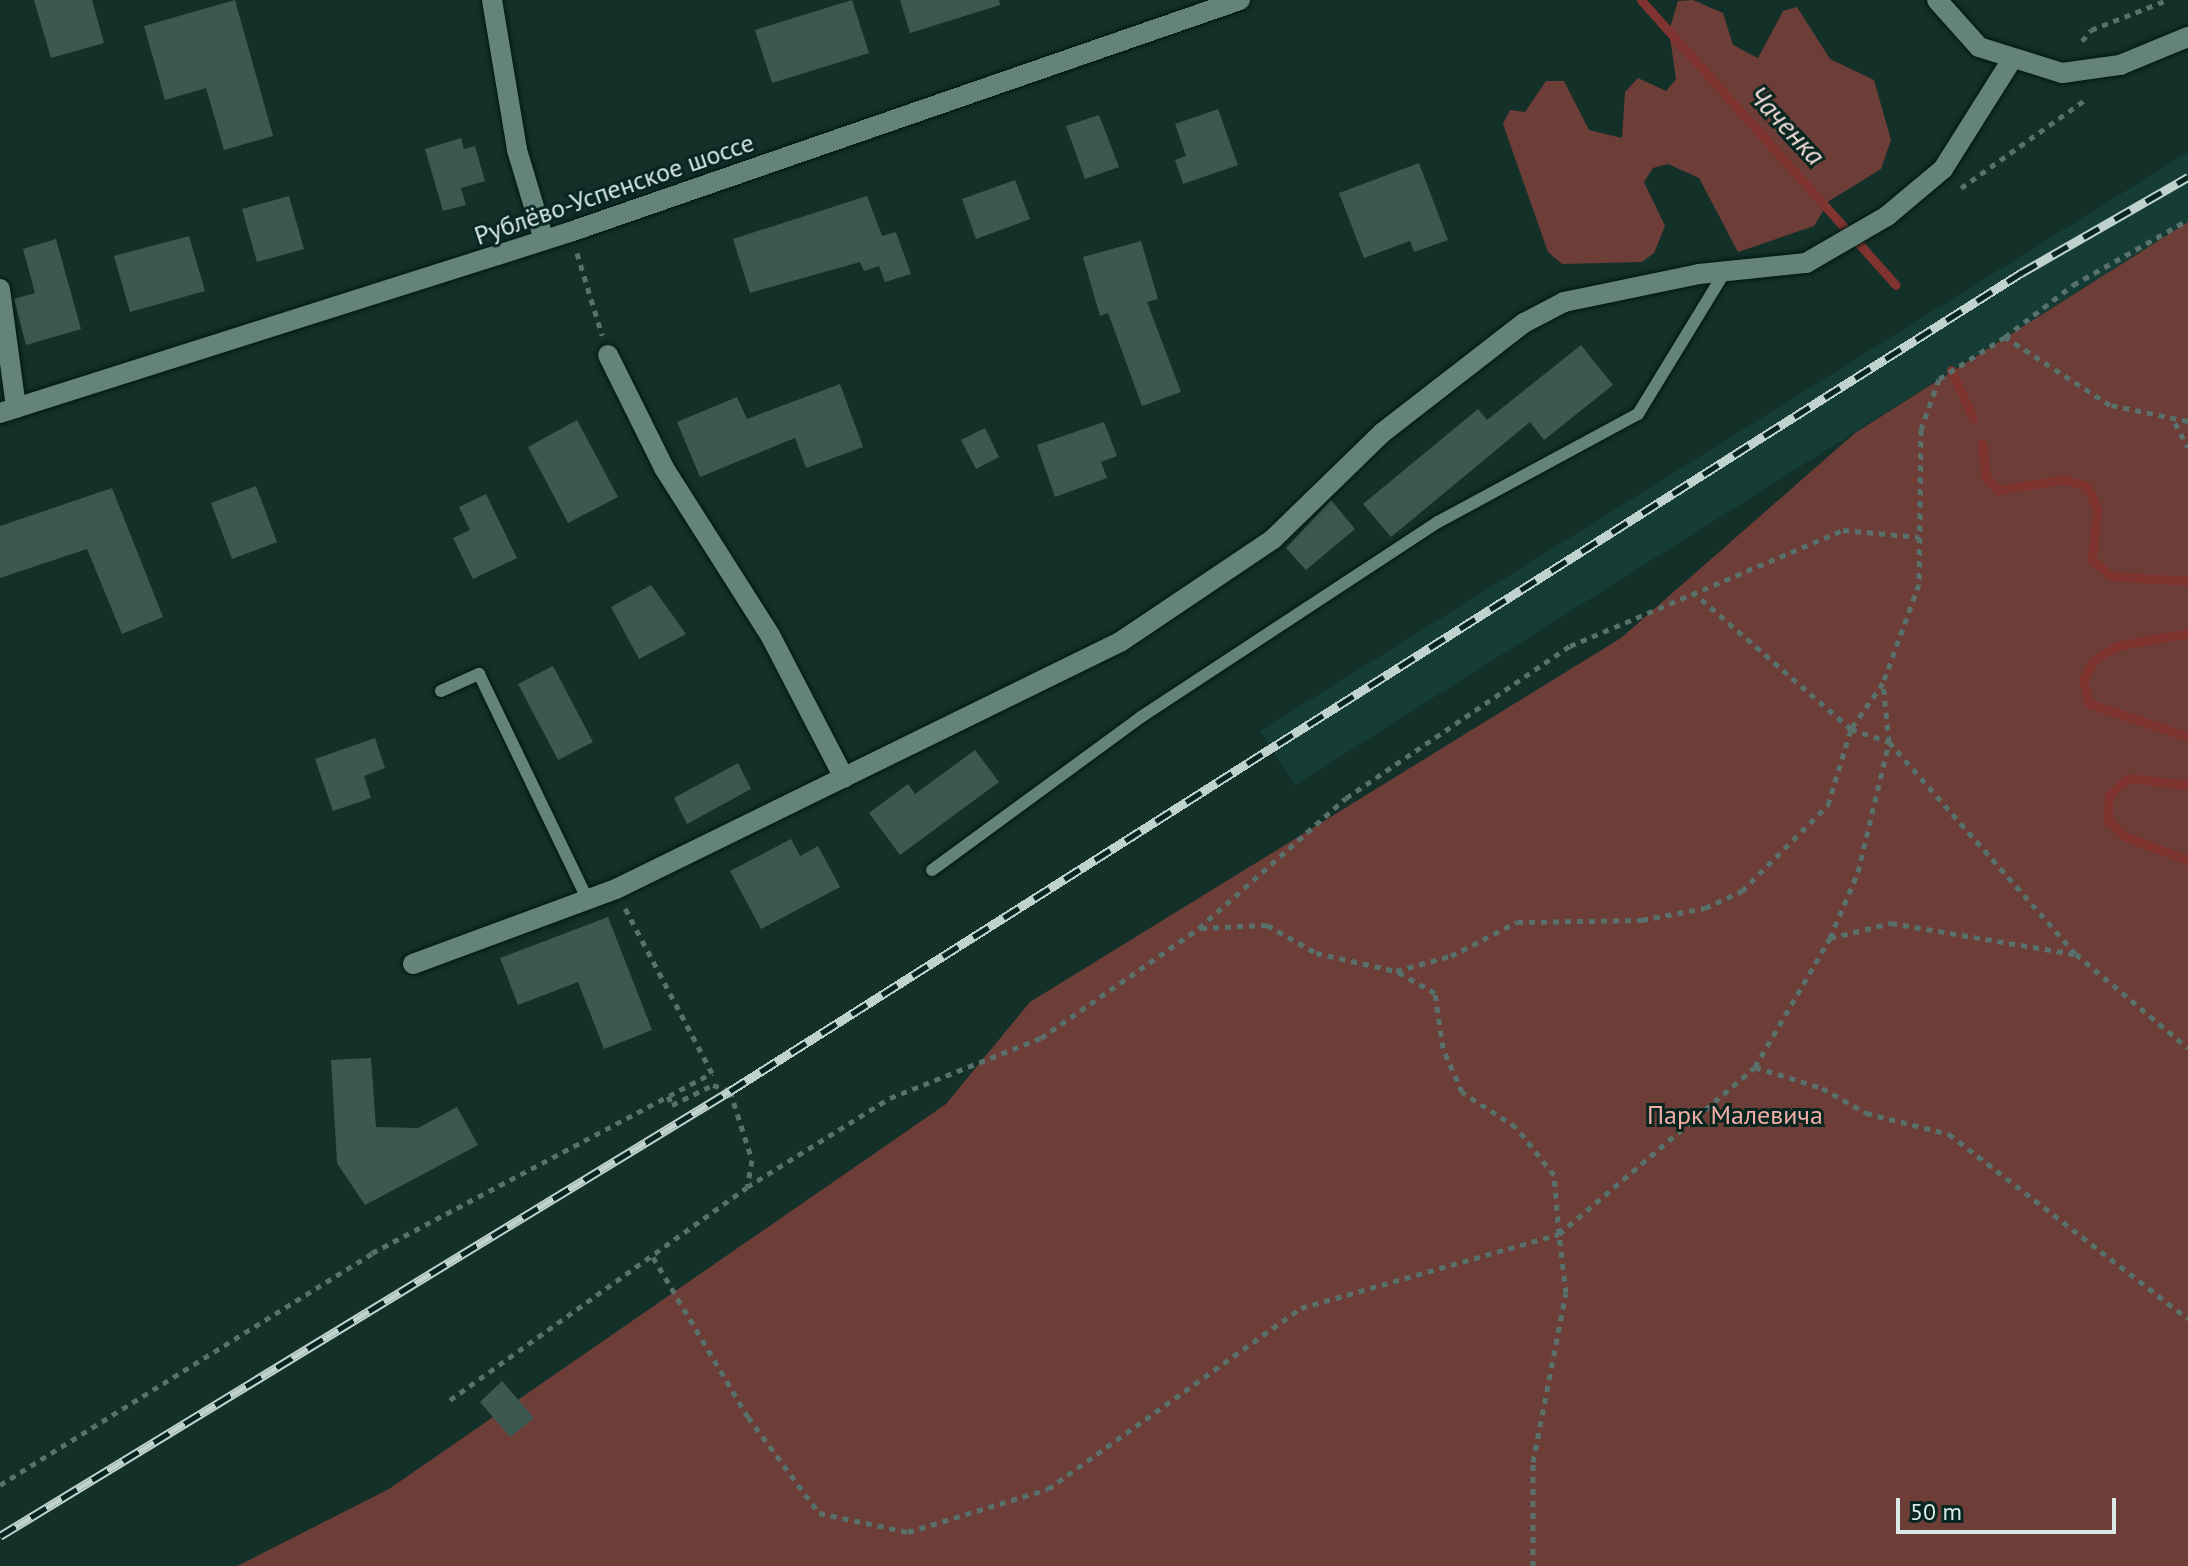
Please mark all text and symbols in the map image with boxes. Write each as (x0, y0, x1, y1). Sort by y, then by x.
water label: Чаченка (1742, 78, 1832, 172)
street label: Рублёво-Успенское шоссе (470, 126, 758, 252)
park label: Парк Малевича (1647, 1099, 1823, 1131)
scale bar (1900, 1482, 2120, 1532)
text: 50 m (1910, 1496, 1962, 1527)

